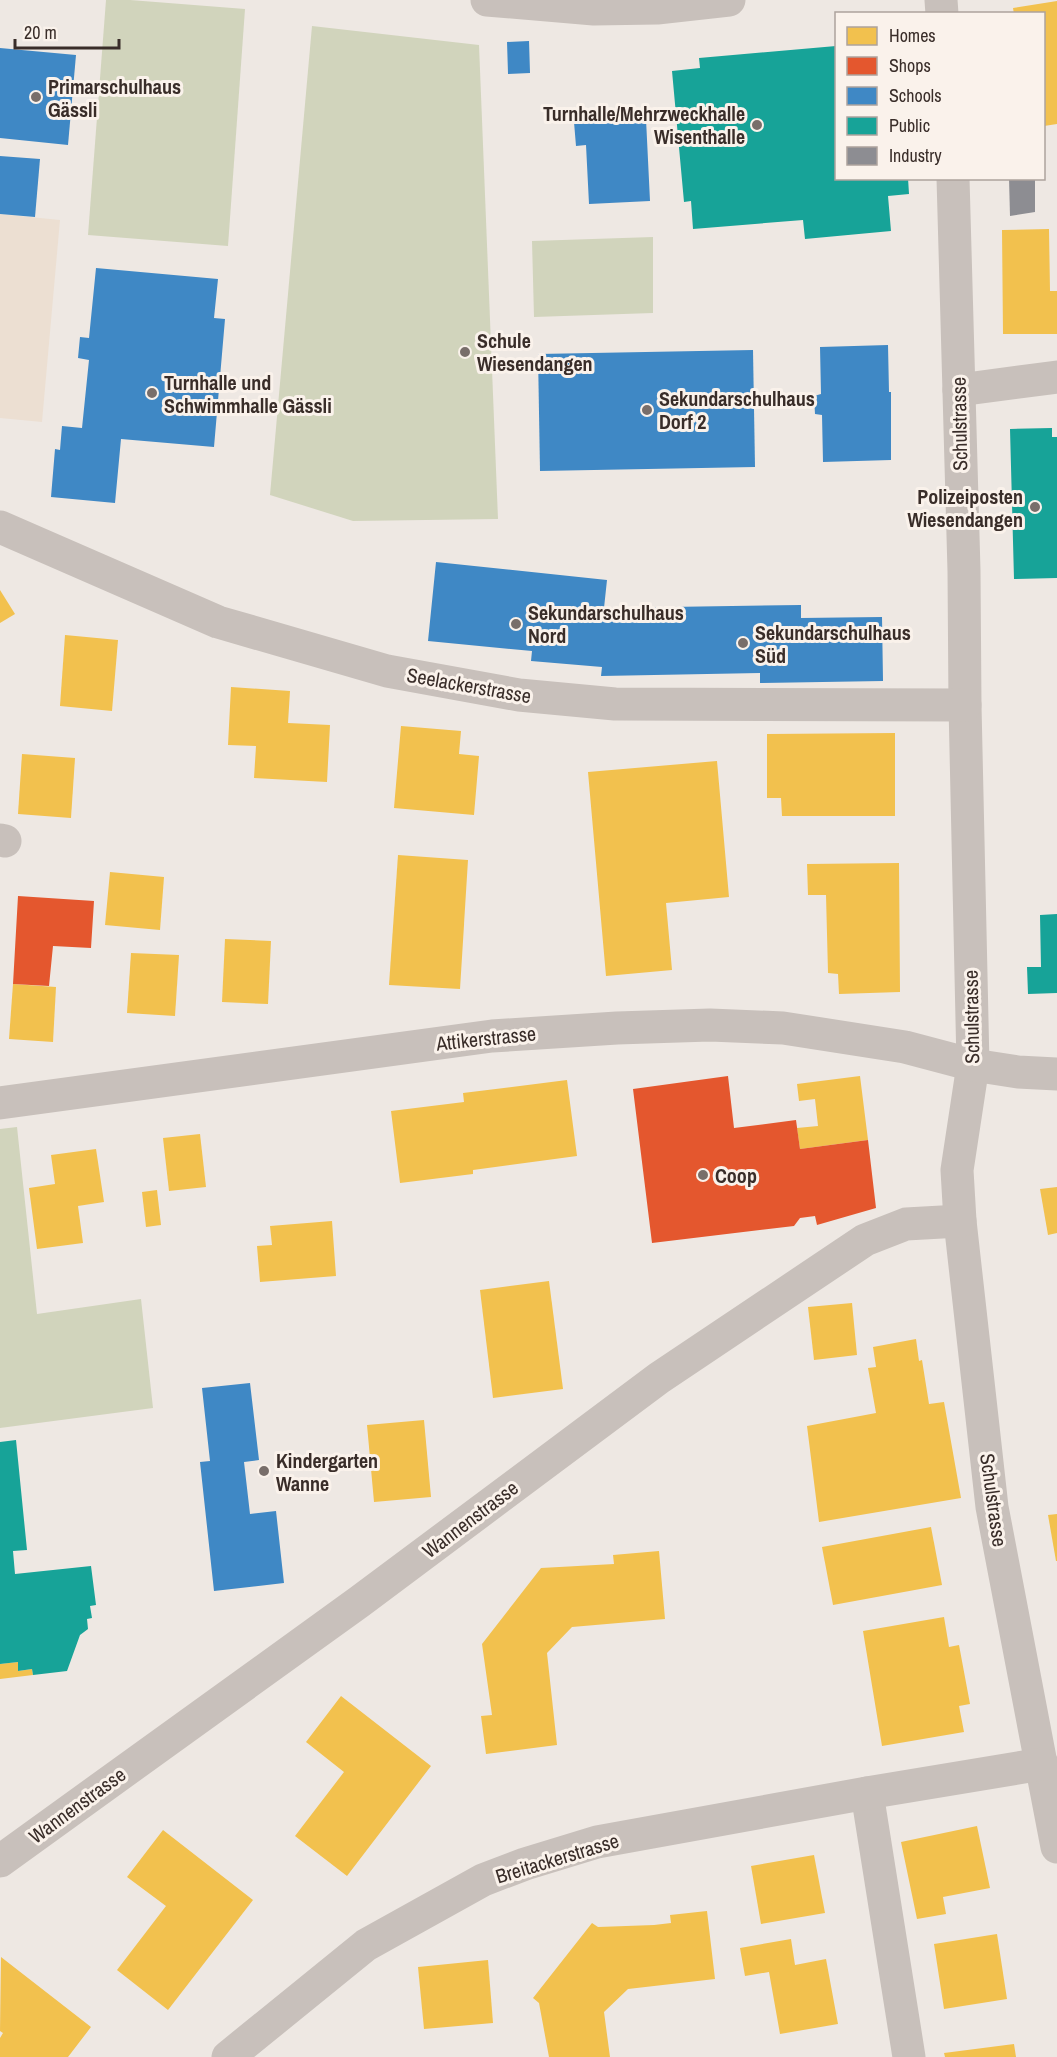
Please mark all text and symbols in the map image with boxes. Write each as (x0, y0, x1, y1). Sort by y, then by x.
scale bar (15, 12, 118, 50)
legend (835, 12, 1045, 180)
text: 20 m (24, 20, 57, 45)
text: Homes (889, 23, 936, 48)
text: Shops (889, 53, 931, 78)
place label: Primarschulhaus Gässli (48, 73, 181, 123)
text: Schools (889, 83, 942, 108)
marker: Primarschulhaus Gässli (29, 90, 43, 104)
place label: Turnhalle/Mehrzweckhalle Wisenthalle (543, 100, 745, 150)
text: Public (889, 113, 930, 138)
marker: Turnhalle/Mehrzweckhalle Wisenthalle (750, 118, 764, 132)
text: Industry (889, 143, 942, 168)
place label: Schule Wiesendangen (477, 327, 593, 377)
marker: Schule Wiesendangen (458, 345, 472, 359)
place label: Turnhalle und Schwimmhalle Gässli (164, 369, 332, 419)
street label: Schulstrasse (945, 377, 973, 471)
place label: Sekundarschulhaus Dorf 2 (659, 385, 815, 435)
marker: Turnhalle und Schwimmhalle Gässli (145, 386, 159, 400)
marker: Sekundarschulhaus Dorf 2 (640, 403, 654, 417)
place label: Polizeiposten Wiesendangen (907, 483, 1023, 533)
marker: Polizeiposten Wiesendangen (1028, 500, 1042, 514)
place label: Sekundarschulhaus Nord (528, 599, 684, 649)
marker: Sekundarschulhaus Nord (509, 617, 523, 631)
place label: Sekundarschulhaus Süd (755, 619, 911, 669)
marker: Sekundarschulhaus Süd (736, 636, 750, 650)
street label: Seelackerstrasse (405, 661, 533, 709)
street label: Schulstrasse (957, 970, 985, 1064)
street label: Attikerstrasse (434, 1019, 537, 1057)
place label: Coop (715, 1162, 757, 1189)
marker: Coop (696, 1168, 710, 1182)
place label: Kindergarten Wanne (276, 1447, 378, 1497)
street label: Schulstrasse (974, 1452, 1014, 1548)
marker: Kindergarten Wanne (257, 1464, 271, 1478)
street label: Wannenstrasse (417, 1474, 523, 1564)
street label: Wannenstrasse (23, 1761, 131, 1849)
street label: Breitackerstrasse (492, 1826, 622, 1890)

